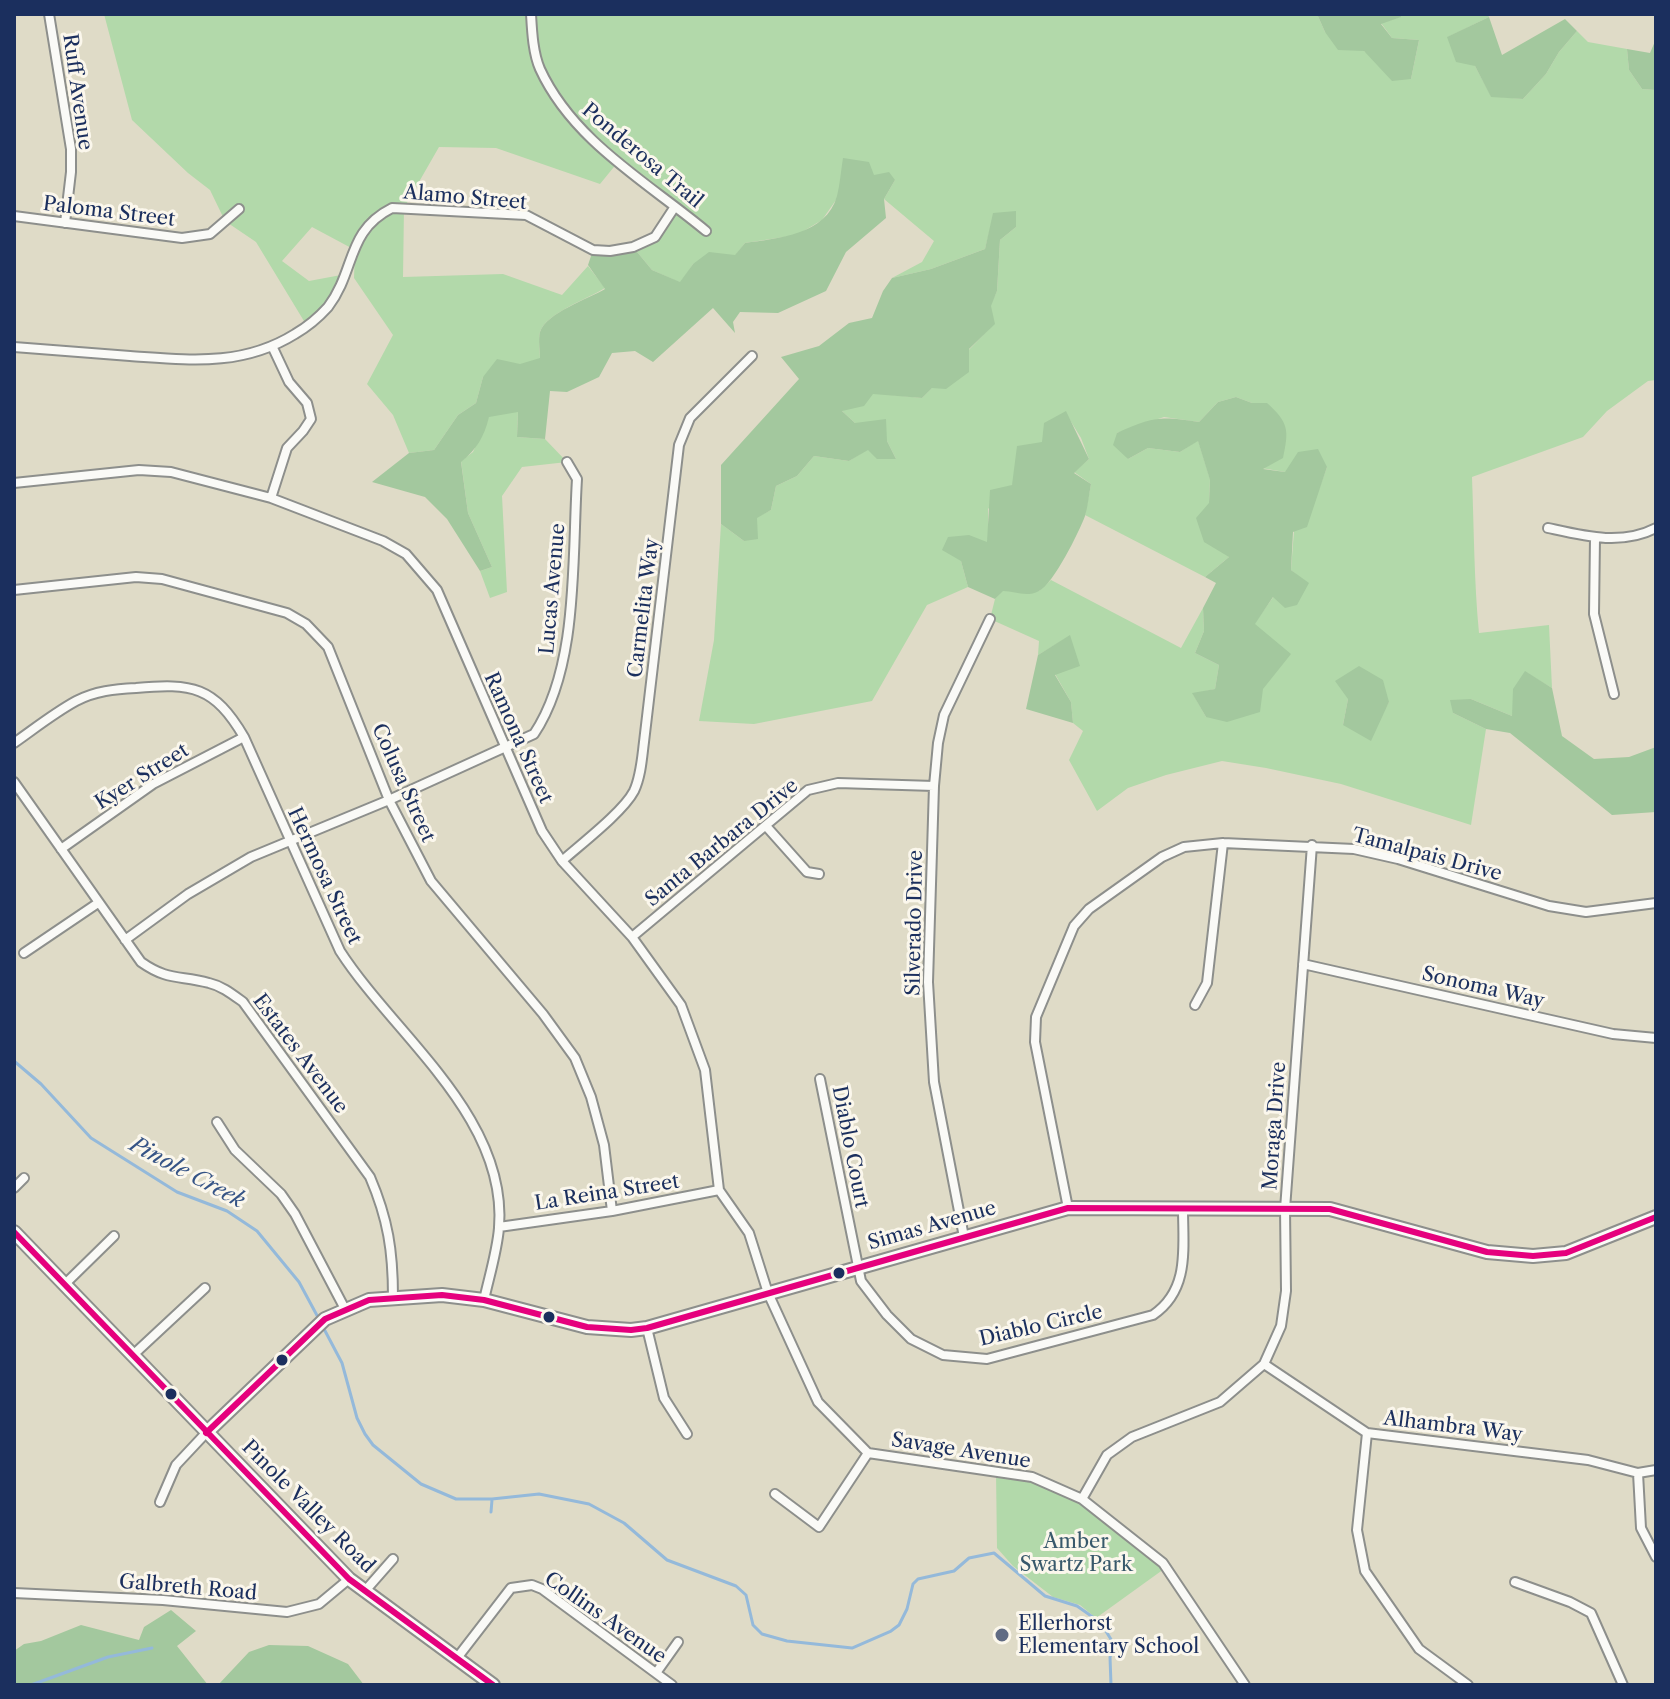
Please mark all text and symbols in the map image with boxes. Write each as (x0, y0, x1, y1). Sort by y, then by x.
street label: Ruff Avenue (57, 32, 97, 152)
street label: Ponderosa Trail (577, 98, 707, 214)
street label: Alamo Street (402, 181, 528, 215)
street label: Paloma Street (42, 192, 176, 232)
street label: Lucas Avenue (535, 522, 571, 656)
street label: Carmelita Way (624, 537, 664, 679)
street label: Ramona Street (478, 669, 558, 807)
street label: Colusa Street (366, 720, 440, 846)
street label: Kyer Street (91, 739, 193, 815)
street label: Santa Barbara Drive (641, 774, 803, 912)
street label: Hermosa Street (282, 804, 366, 948)
street label: Tamalpais Drive (1350, 824, 1504, 886)
street label: Silverado Drive (902, 850, 928, 996)
street label: Sonoma Way (1419, 962, 1547, 1014)
street label: Estates Avenue (247, 990, 353, 1118)
street label: Moraga Drive (1259, 1061, 1291, 1191)
street label: Diablo Court (826, 1084, 874, 1210)
water label: Pinole Creek (125, 1132, 249, 1214)
street label: La Reina Street (533, 1170, 681, 1216)
street label: Simas Avenue (865, 1196, 999, 1256)
unlabelled marker (831, 1265, 847, 1281)
street label: Diablo Circle (977, 1300, 1105, 1352)
unlabelled marker (541, 1309, 557, 1325)
unlabelled marker (274, 1352, 290, 1368)
unlabelled marker (163, 1386, 179, 1402)
street label: Alhambra Way (1382, 1407, 1524, 1447)
street label: Savage Avenue (890, 1428, 1032, 1474)
street label: Pinole Valley Road (236, 1435, 380, 1579)
park label: Amber Swartz Park (1020, 1530, 1132, 1577)
street label: Collins Avenue (539, 1567, 671, 1669)
street label: Galbreth Road (118, 1570, 258, 1606)
place label: Ellerhorst Elementary School (1018, 1612, 1199, 1659)
marker: Ellerhorst Elementary School (993, 1626, 1011, 1644)

